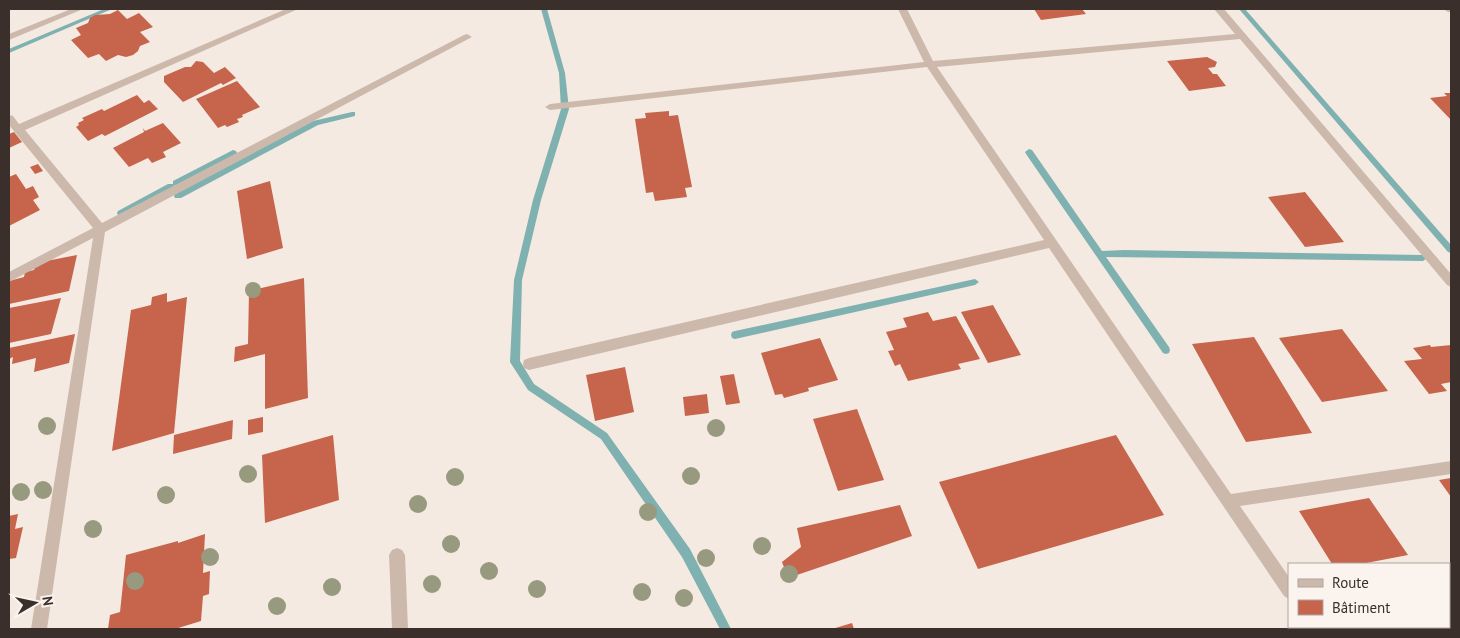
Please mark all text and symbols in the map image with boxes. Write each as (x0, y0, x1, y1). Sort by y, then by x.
legend (1288, 563, 1450, 628)
text: Route (1332, 573, 1369, 592)
north arrow (10, 578, 60, 628)
text: N (38, 595, 57, 607)
text: Bâtiment (1332, 598, 1390, 617)

